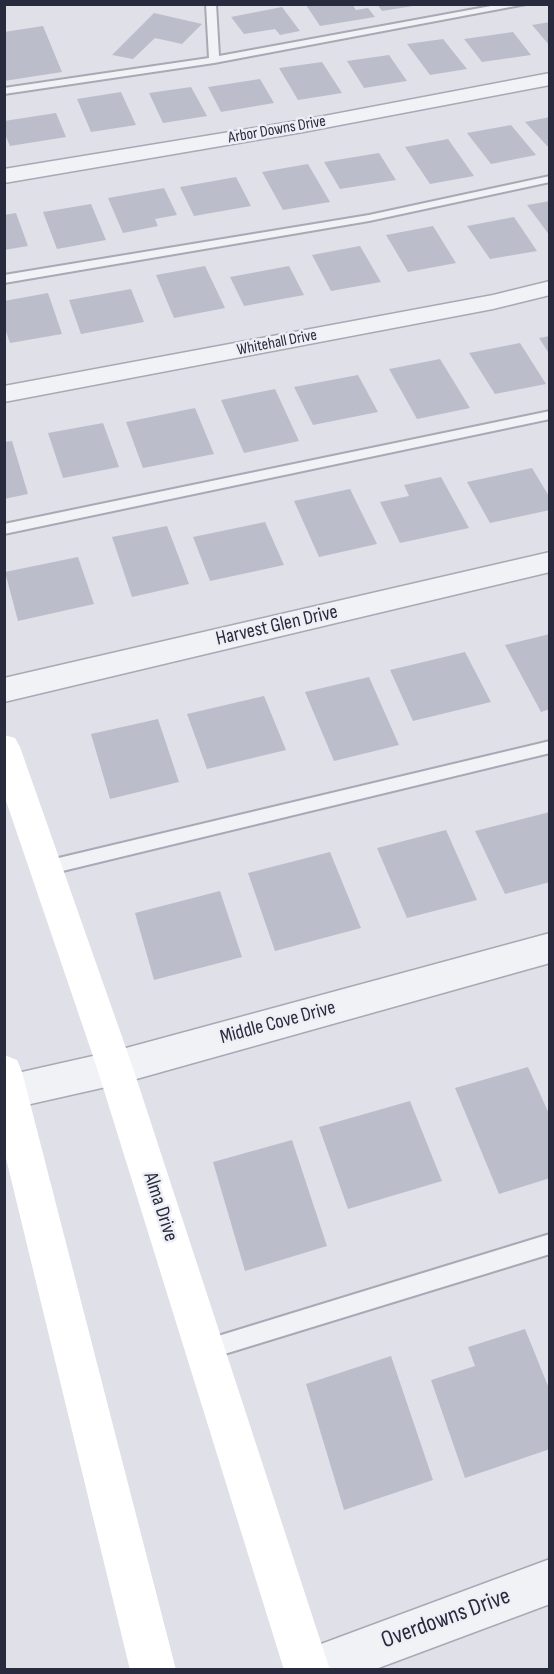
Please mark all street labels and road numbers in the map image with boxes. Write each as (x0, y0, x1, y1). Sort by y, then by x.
street label: Arbor Downs Drive (227, 112, 327, 148)
street label: Whitehall Drive (235, 326, 319, 360)
street label: Harvest Glen Drive (214, 600, 340, 652)
street label: Middle Cove Drive (218, 996, 338, 1050)
street label: Alma Drive (138, 1169, 182, 1245)
street label: Overdowns Drive (378, 1582, 514, 1656)

